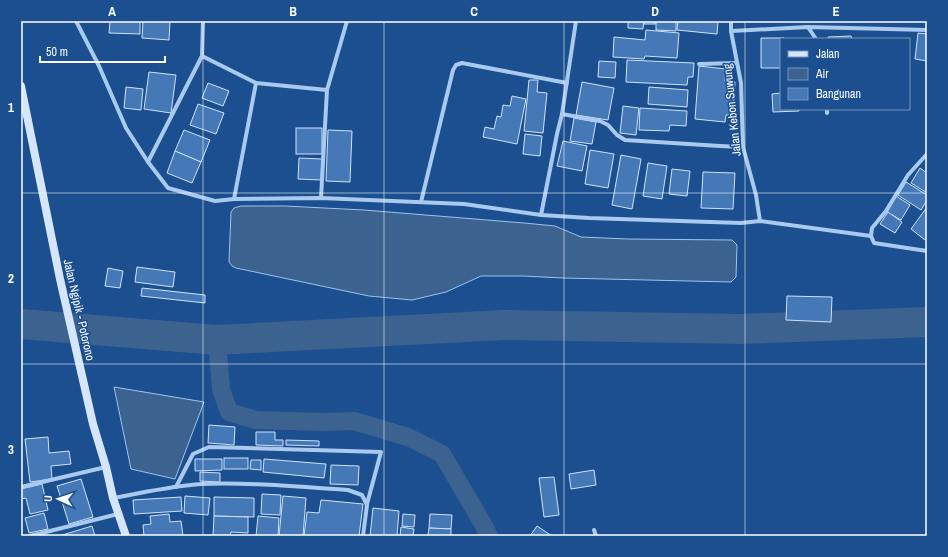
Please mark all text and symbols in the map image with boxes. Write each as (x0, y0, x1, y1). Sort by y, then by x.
text: A (108, 3, 116, 20)
text: B (289, 3, 297, 20)
text: C (470, 3, 478, 20)
text: D (651, 3, 659, 20)
text: E (832, 3, 840, 20)
scale bar (40, 38, 165, 64)
legend (780, 38, 910, 110)
text: 50 m (46, 44, 68, 60)
text: Jalan (816, 46, 840, 62)
street label: Jalan Kebon Suwung (719, 62, 745, 157)
text: Air (815, 66, 829, 82)
text: Bangunan (816, 86, 861, 102)
text: 1 (8, 99, 14, 116)
street label: Jalan Ngipik - Potorono (60, 258, 98, 362)
text: 2 (8, 270, 14, 287)
text: 3 (8, 441, 14, 458)
north arrow (38, 479, 78, 519)
text: U (41, 495, 55, 502)

